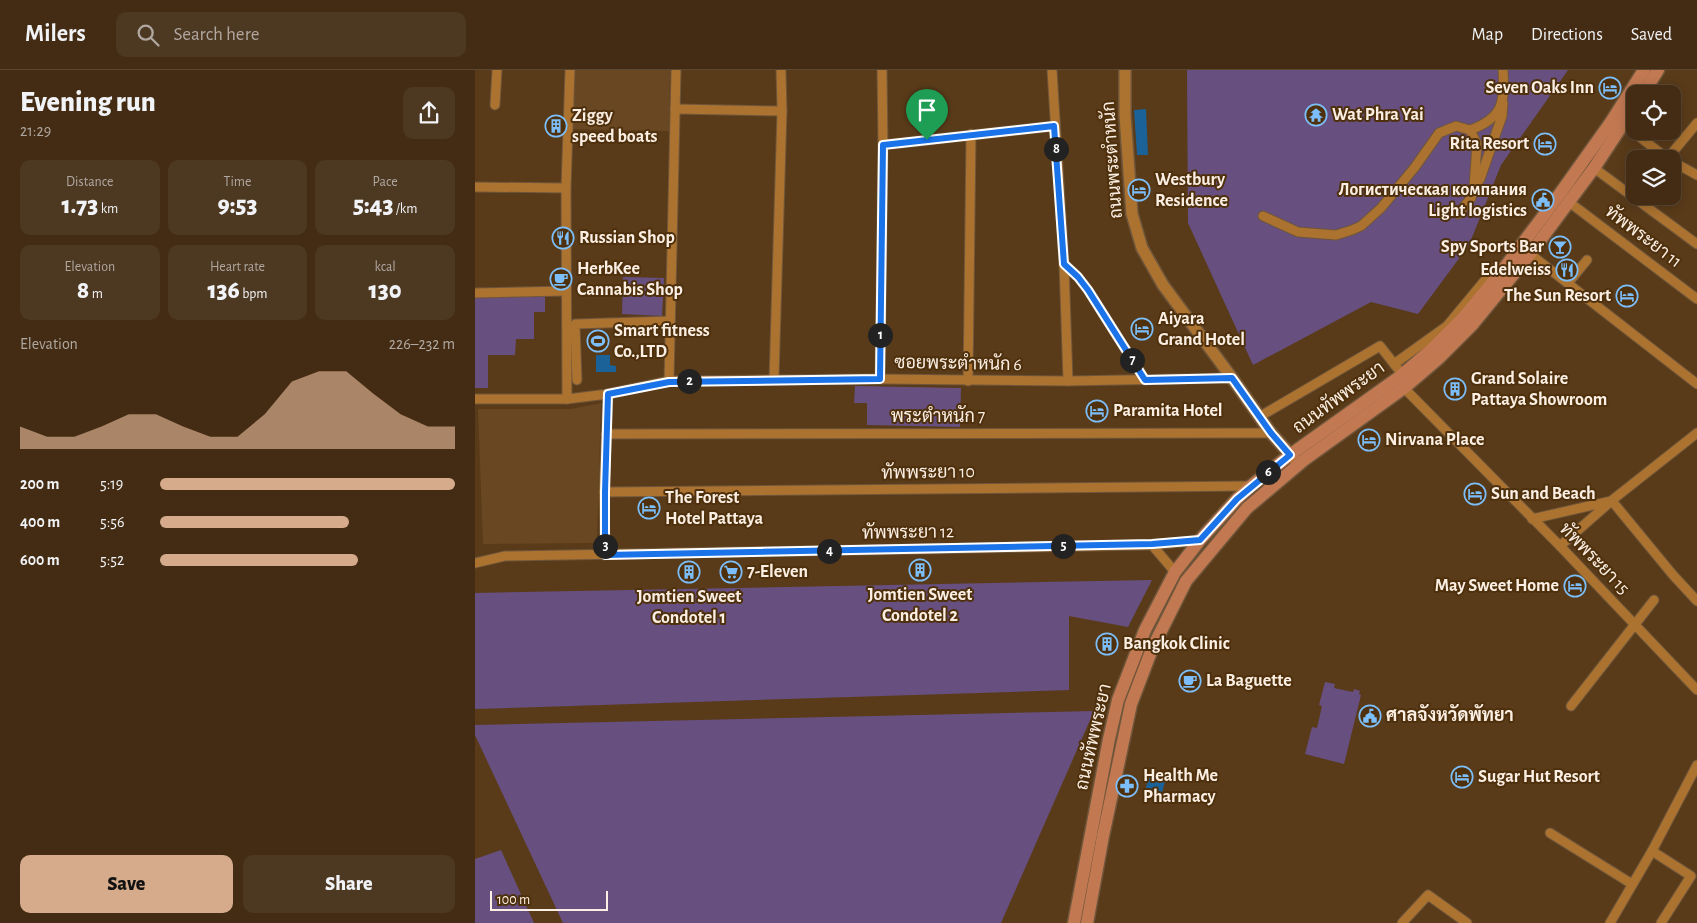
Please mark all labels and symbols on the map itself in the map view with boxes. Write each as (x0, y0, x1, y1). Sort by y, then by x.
hotel icon: Seven Oaks Inn (1598, 76, 1622, 100)
place label: Seven Oaks Inn (1485, 79, 1594, 97)
pin (906, 89, 948, 140)
street label: ถนนพระตำหนัก (1097, 101, 1126, 220)
temple icon: Wat Phra Yai (1304, 103, 1328, 127)
place label: Wat Phra Yai (1332, 106, 1424, 124)
place label: Ziggy speed boats (572, 107, 657, 146)
building icon: Ziggy speed boats (544, 114, 568, 138)
hotel icon: Rita Resort (1533, 132, 1557, 156)
place label: Rita Resort (1450, 135, 1529, 153)
pin: 8 (1043, 136, 1069, 162)
place label: Westbury Residence (1155, 171, 1228, 210)
hotel icon: Westbury Residence (1127, 178, 1151, 202)
place label: Логистическая компания Light logistics (1339, 181, 1527, 220)
public building icon: Логистическая компания Light logistics (1531, 188, 1555, 212)
street label: ทัพพระยา 11 (1601, 200, 1686, 271)
restaurant icon: Russian Shop (551, 226, 575, 250)
place label: Russian Shop (579, 229, 675, 247)
bar icon: Spy Sports Bar (1548, 235, 1572, 259)
place label: Spy Sports Bar (1441, 238, 1545, 256)
restaurant icon: Edelweiss (1555, 258, 1579, 282)
place label: HerbKee Cannabis Shop (577, 260, 683, 299)
place label: Edelweiss (1480, 261, 1551, 279)
cafe icon: HerbKee Cannabis Shop (549, 267, 573, 291)
hotel icon: The Sun Resort (1615, 284, 1639, 308)
place label: The Sun Resort (1504, 287, 1611, 305)
place label: Aiyara Grand Hotel (1158, 310, 1245, 349)
hotel icon: Aiyara Grand Hotel (1130, 317, 1154, 341)
place label: Smart fitness Co.,LTD (614, 322, 710, 361)
pin: 1 (867, 322, 893, 348)
sports icon: Smart fitness Co.,LTD (586, 329, 610, 353)
pin: 7 (1119, 348, 1145, 372)
street label: ซอยพระตำหนัก 6 (894, 351, 1022, 374)
street label: ถนนทัพพระยา (1288, 356, 1388, 437)
pin: 2 (677, 368, 701, 394)
place label: Grand Solaire Pattaya Showroom (1471, 370, 1607, 409)
building icon: Grand Solaire Pattaya Showroom (1443, 377, 1467, 401)
hotel icon: Paramita Hotel (1085, 399, 1109, 423)
place label: Paramita Hotel (1113, 402, 1223, 420)
street label: พระตำหนัก 7 (891, 405, 985, 426)
hotel icon: Nirvana Place (1357, 428, 1381, 452)
place label: Nirvana Place (1385, 431, 1485, 449)
street label: ทัพพระยา 10 (881, 460, 975, 483)
pin: 6 (1255, 460, 1281, 484)
hotel icon: Sun and Beach (1463, 482, 1487, 506)
place label: Sun and Beach (1491, 485, 1596, 503)
place label: The Forest Hotel Pattaya (665, 489, 764, 528)
hotel icon: The Forest Hotel Pattaya (637, 496, 661, 520)
street label: ทัพพระยา 15 (1556, 518, 1635, 598)
street label: ทัพพระยา 12 (862, 520, 954, 543)
pin: 3 (593, 534, 617, 558)
pin: 5 (1051, 534, 1075, 558)
pin: 4 (817, 538, 841, 564)
building icon: Jomtien Sweet Condotel 2 (908, 558, 932, 582)
building icon: Jomtien Sweet Condotel 1 (677, 560, 701, 584)
supermarket icon: 7-Eleven (719, 560, 743, 584)
place label: 7-Eleven (747, 563, 808, 581)
hotel icon: May Sweet Home (1563, 574, 1587, 598)
place label: May Sweet Home (1435, 577, 1559, 595)
place label: Jomtien Sweet Condotel 2 (868, 586, 972, 625)
place label: Jomtien Sweet Condotel 1 (637, 588, 741, 627)
building icon: Bangkok Clinic (1095, 632, 1119, 656)
place label: Bangkok Clinic (1123, 635, 1230, 653)
cafe icon: La Baguette (1178, 669, 1202, 693)
place label: La Baguette (1206, 672, 1292, 690)
street label: ถนนทัพพระยา (1070, 681, 1115, 792)
public building icon: ศาลจังหวัดพัทยา (1358, 704, 1382, 728)
place label: ศาลจังหวัดพัทยา (1386, 704, 1514, 725)
hotel icon: Sugar Hut Resort (1450, 765, 1474, 789)
place label: Health Me Pharmacy (1143, 767, 1218, 806)
place label: Sugar Hut Resort (1478, 768, 1600, 786)
pharmacy icon: Health Me Pharmacy (1115, 774, 1139, 798)
scale bar (490, 888, 607, 911)

